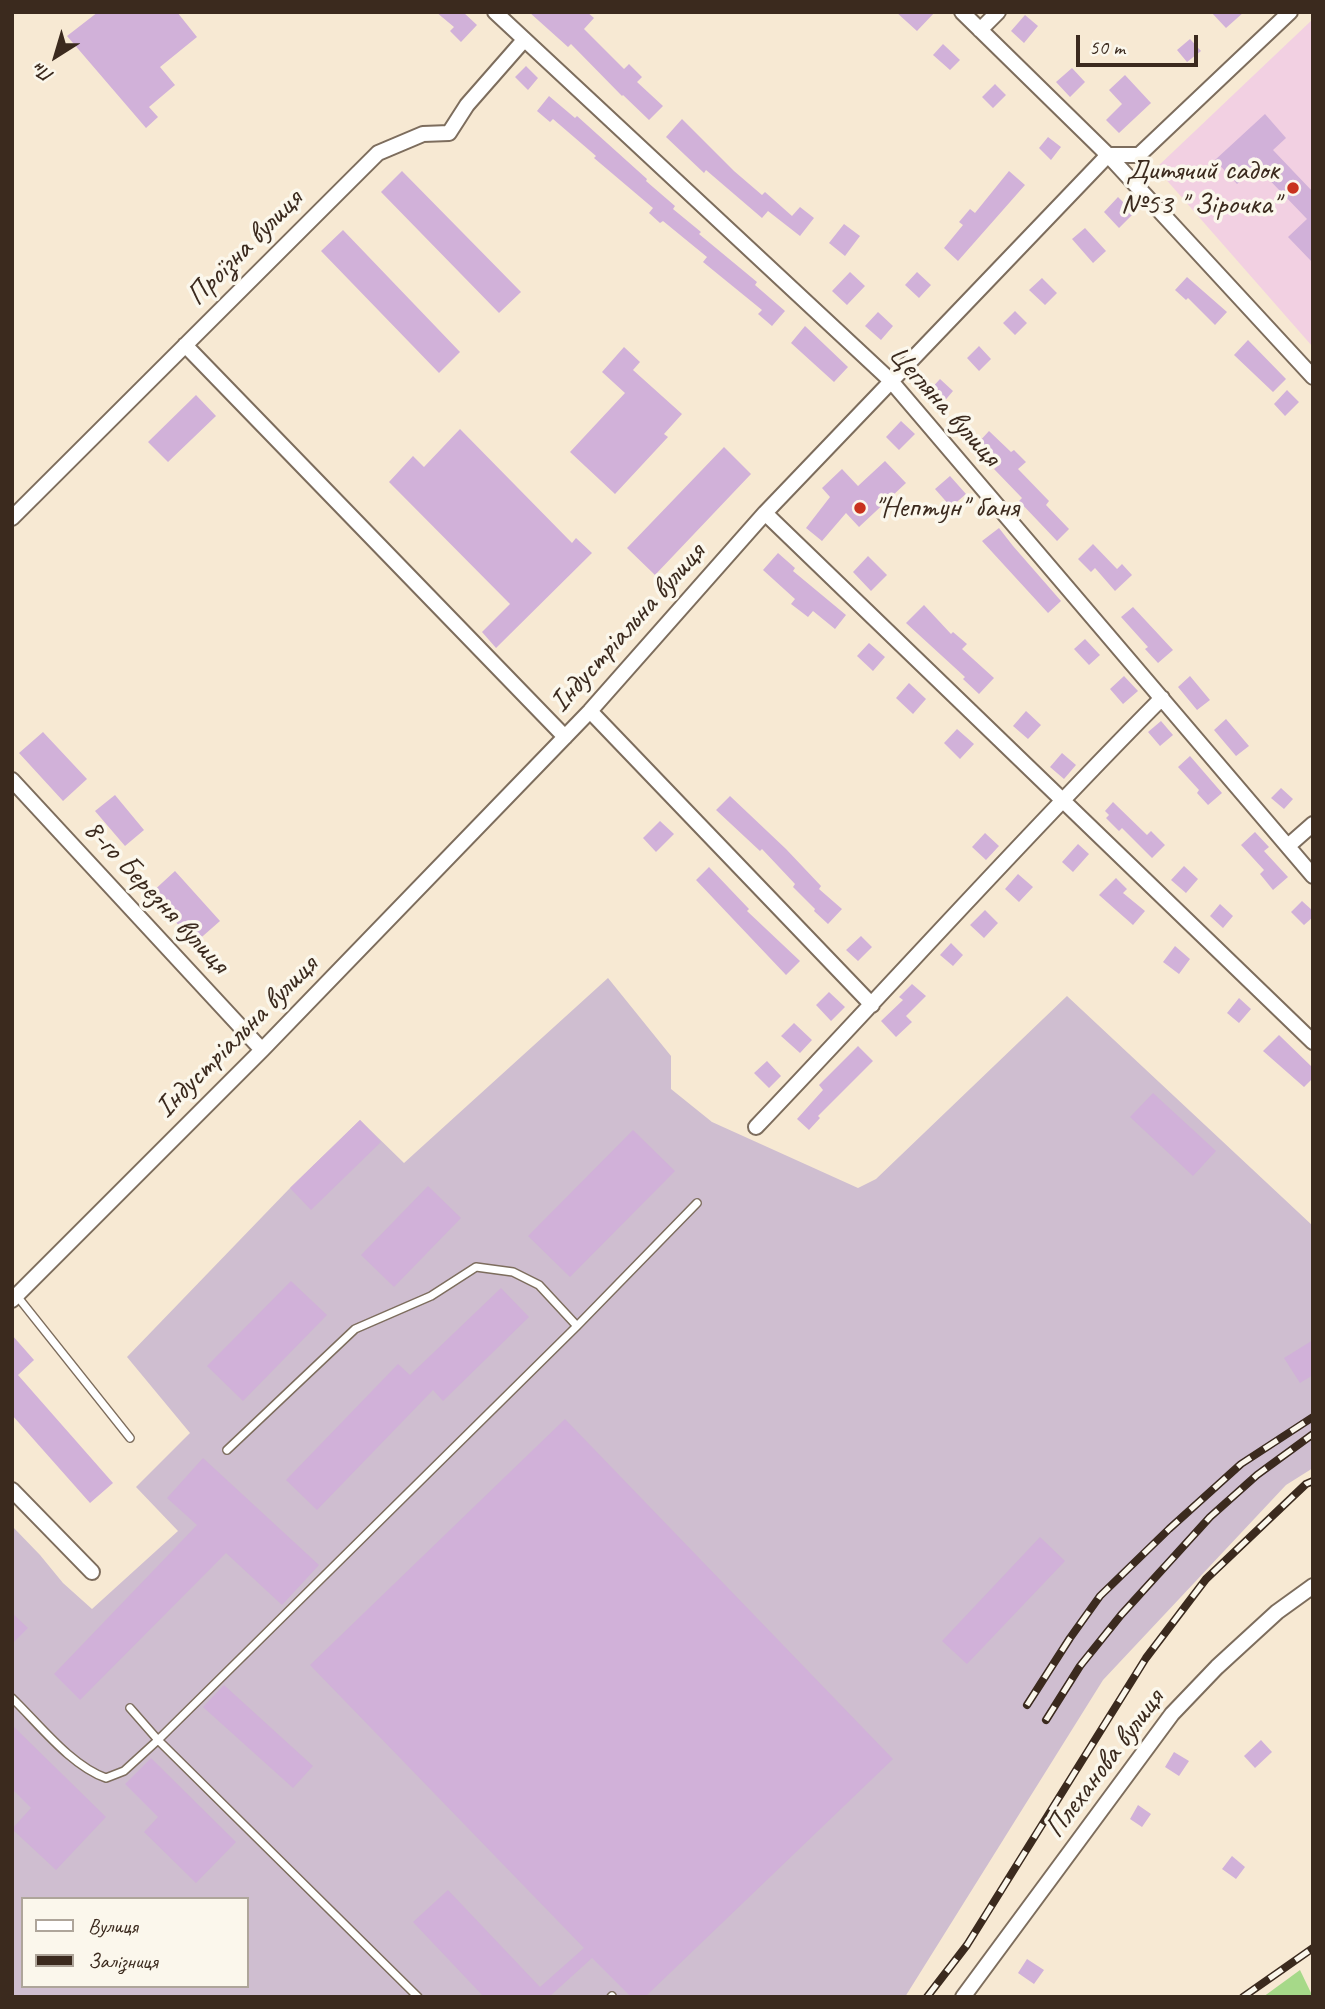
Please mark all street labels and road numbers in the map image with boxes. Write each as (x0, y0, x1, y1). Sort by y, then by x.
street label: Проїзна вулиця (179, 182, 311, 314)
street label: Цегляна вулиця (880, 338, 1008, 474)
street label: Індустріальна вулиця (543, 536, 713, 720)
street label: 8-го Березня вулиця (75, 812, 237, 982)
street label: Індустріальна вулиця (148, 948, 326, 1126)
street label: Плеханова вулиця (1037, 1683, 1173, 1845)

